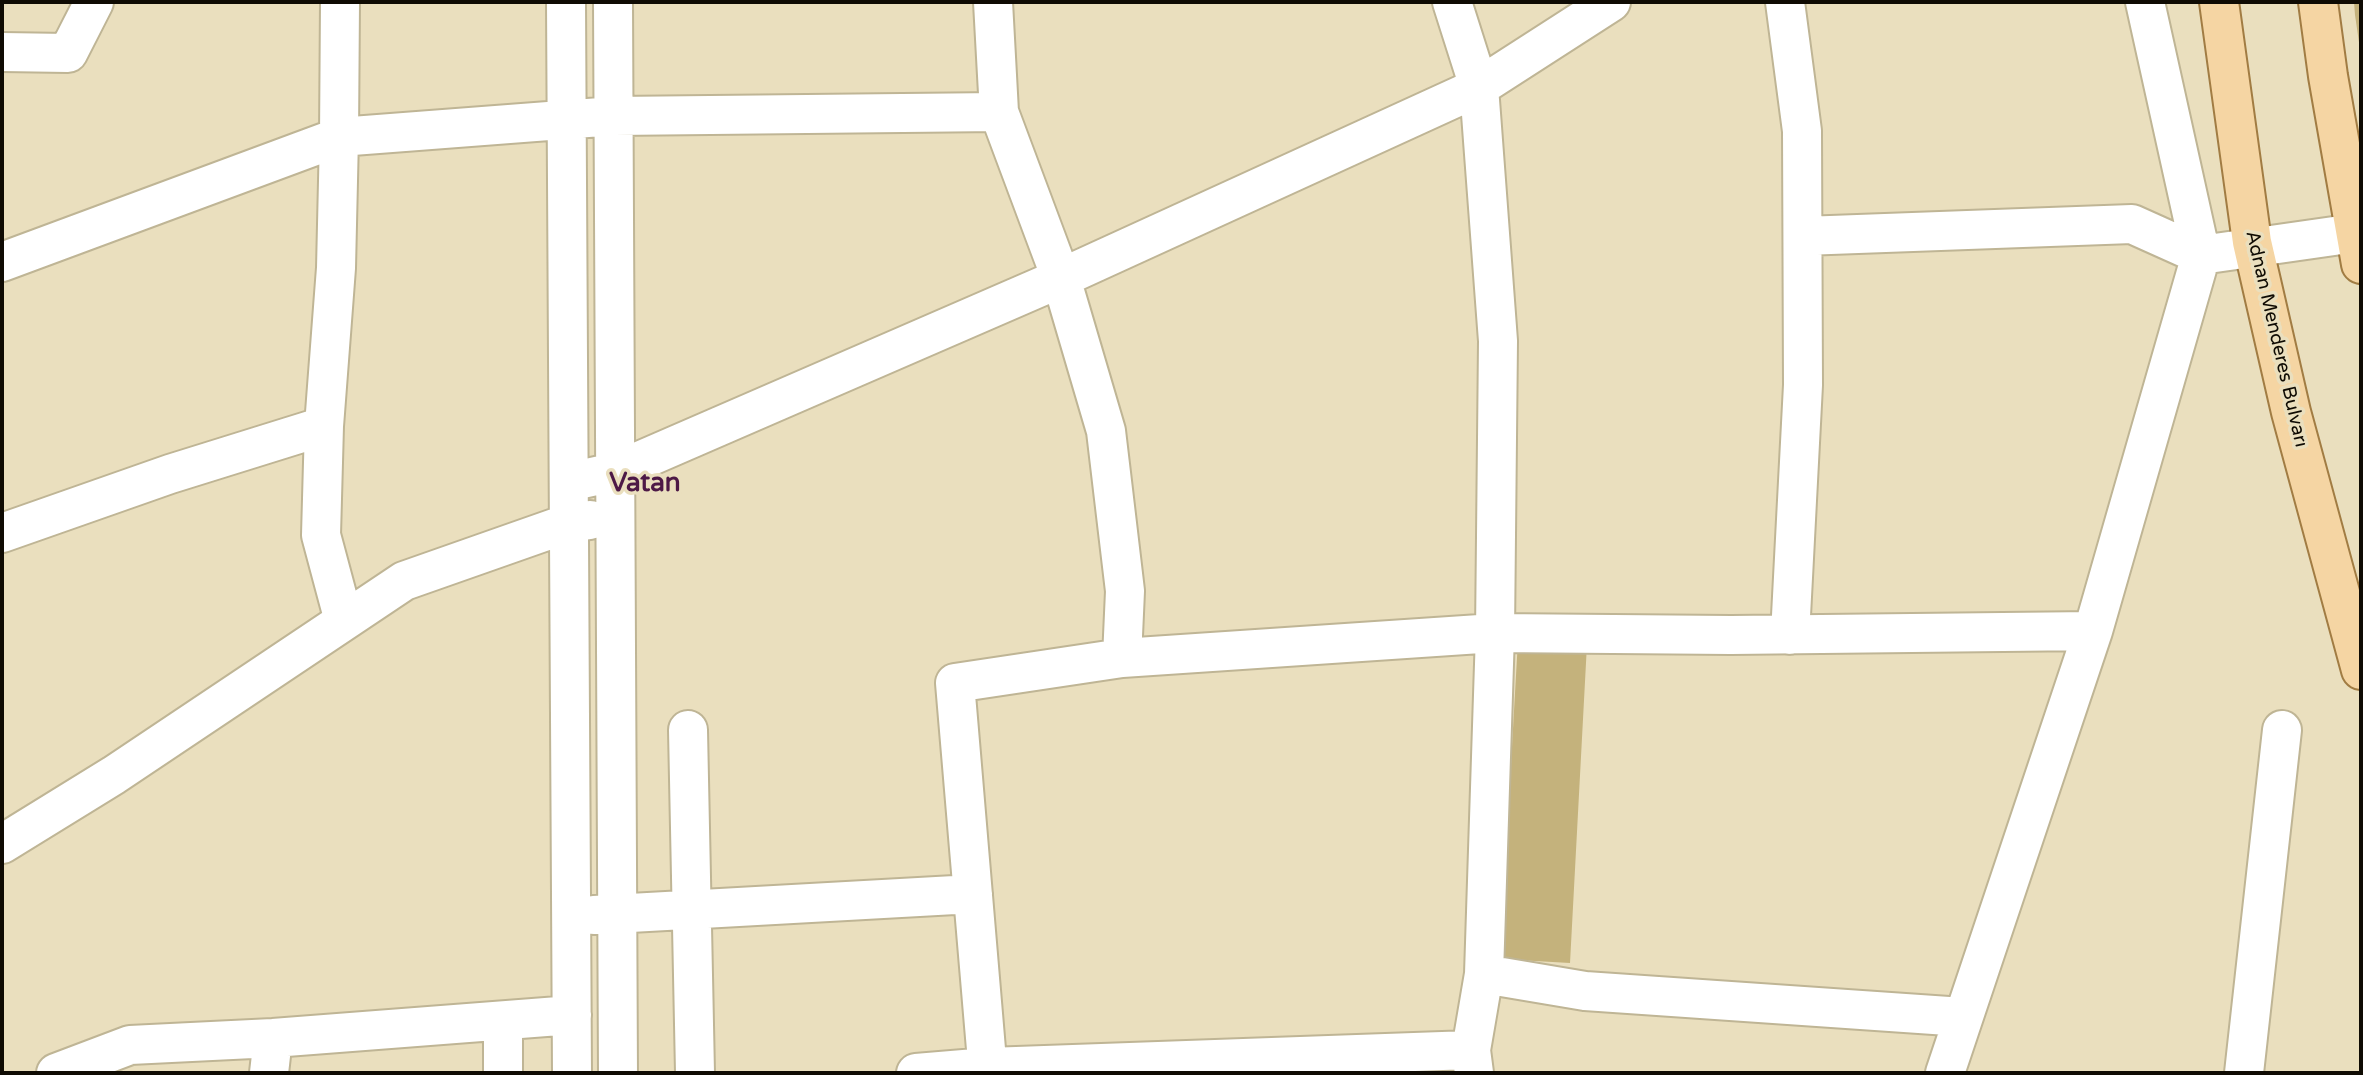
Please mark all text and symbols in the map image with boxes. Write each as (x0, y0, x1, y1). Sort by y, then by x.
street label: Adnan Menderes Bulvarı (2240, 228, 2312, 450)
district label: Vatan (609, 468, 681, 500)

